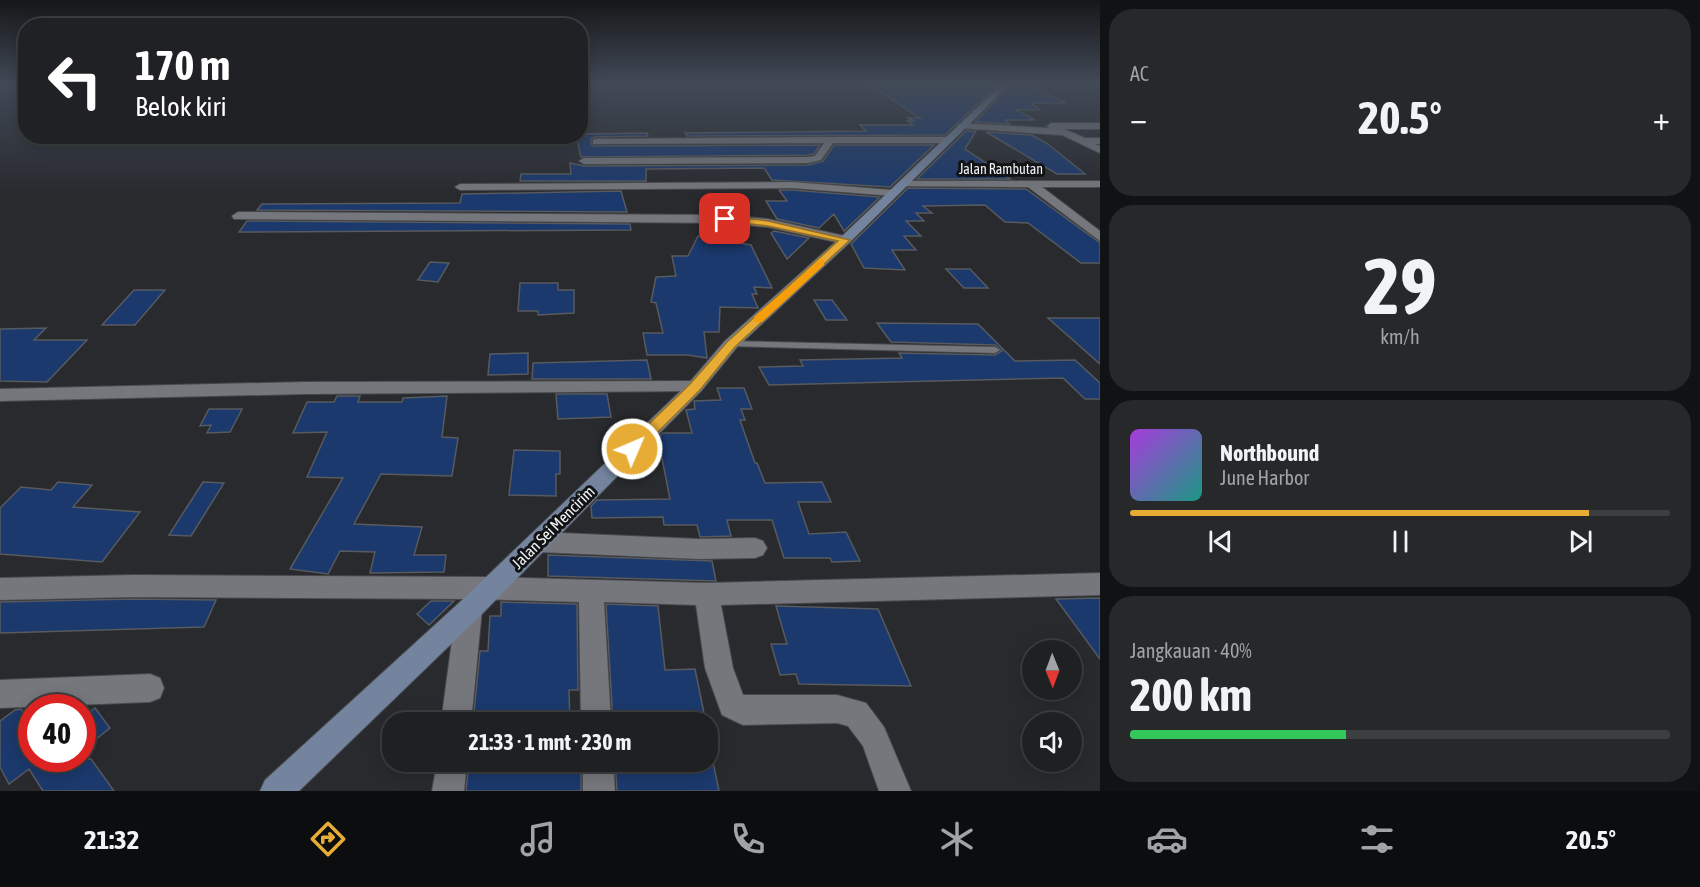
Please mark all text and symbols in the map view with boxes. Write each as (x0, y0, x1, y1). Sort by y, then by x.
text: 170 m (135, 41, 230, 89)
icon: left (36, 42, 114, 120)
text: AC (1130, 62, 1149, 85)
text: Belok kiri (135, 91, 227, 122)
text: 20.5° (1358, 92, 1442, 144)
text: − (1130, 99, 1147, 137)
text: + (1653, 99, 1670, 137)
street label: Jalan Rambutan (959, 161, 1043, 177)
pin (699, 193, 750, 244)
icon: arrive (708, 202, 741, 235)
text: 29 (1363, 241, 1437, 331)
text: km/h (1380, 325, 1420, 348)
position arrow (600, 417, 664, 481)
text: Northbound (1220, 440, 1319, 466)
text: June Harbor (1220, 466, 1309, 489)
street label: Jalan Sei Mencirim (508, 482, 598, 572)
icon: previous (1204, 525, 1237, 558)
icon: pause (1384, 525, 1417, 558)
icon: next (1564, 525, 1597, 558)
text: Jangkauan · 40% (1130, 639, 1252, 662)
north arrow (1022, 640, 1082, 700)
map controls (1022, 640, 1082, 772)
text: 200 km (1130, 669, 1252, 721)
speed limit sign: 40 (18, 694, 96, 772)
button: sound (1022, 712, 1082, 772)
text: 21:33 · 1 mnt · 230 m (469, 729, 631, 755)
icon: directions (307, 818, 349, 860)
icon: music (517, 818, 559, 860)
icon: phone (727, 818, 769, 860)
icon: climate (936, 818, 978, 860)
icon: car (1146, 818, 1188, 860)
icon: filters (1356, 818, 1398, 860)
text: 21:32 (84, 824, 139, 855)
text: 20.5° (1566, 824, 1616, 855)

